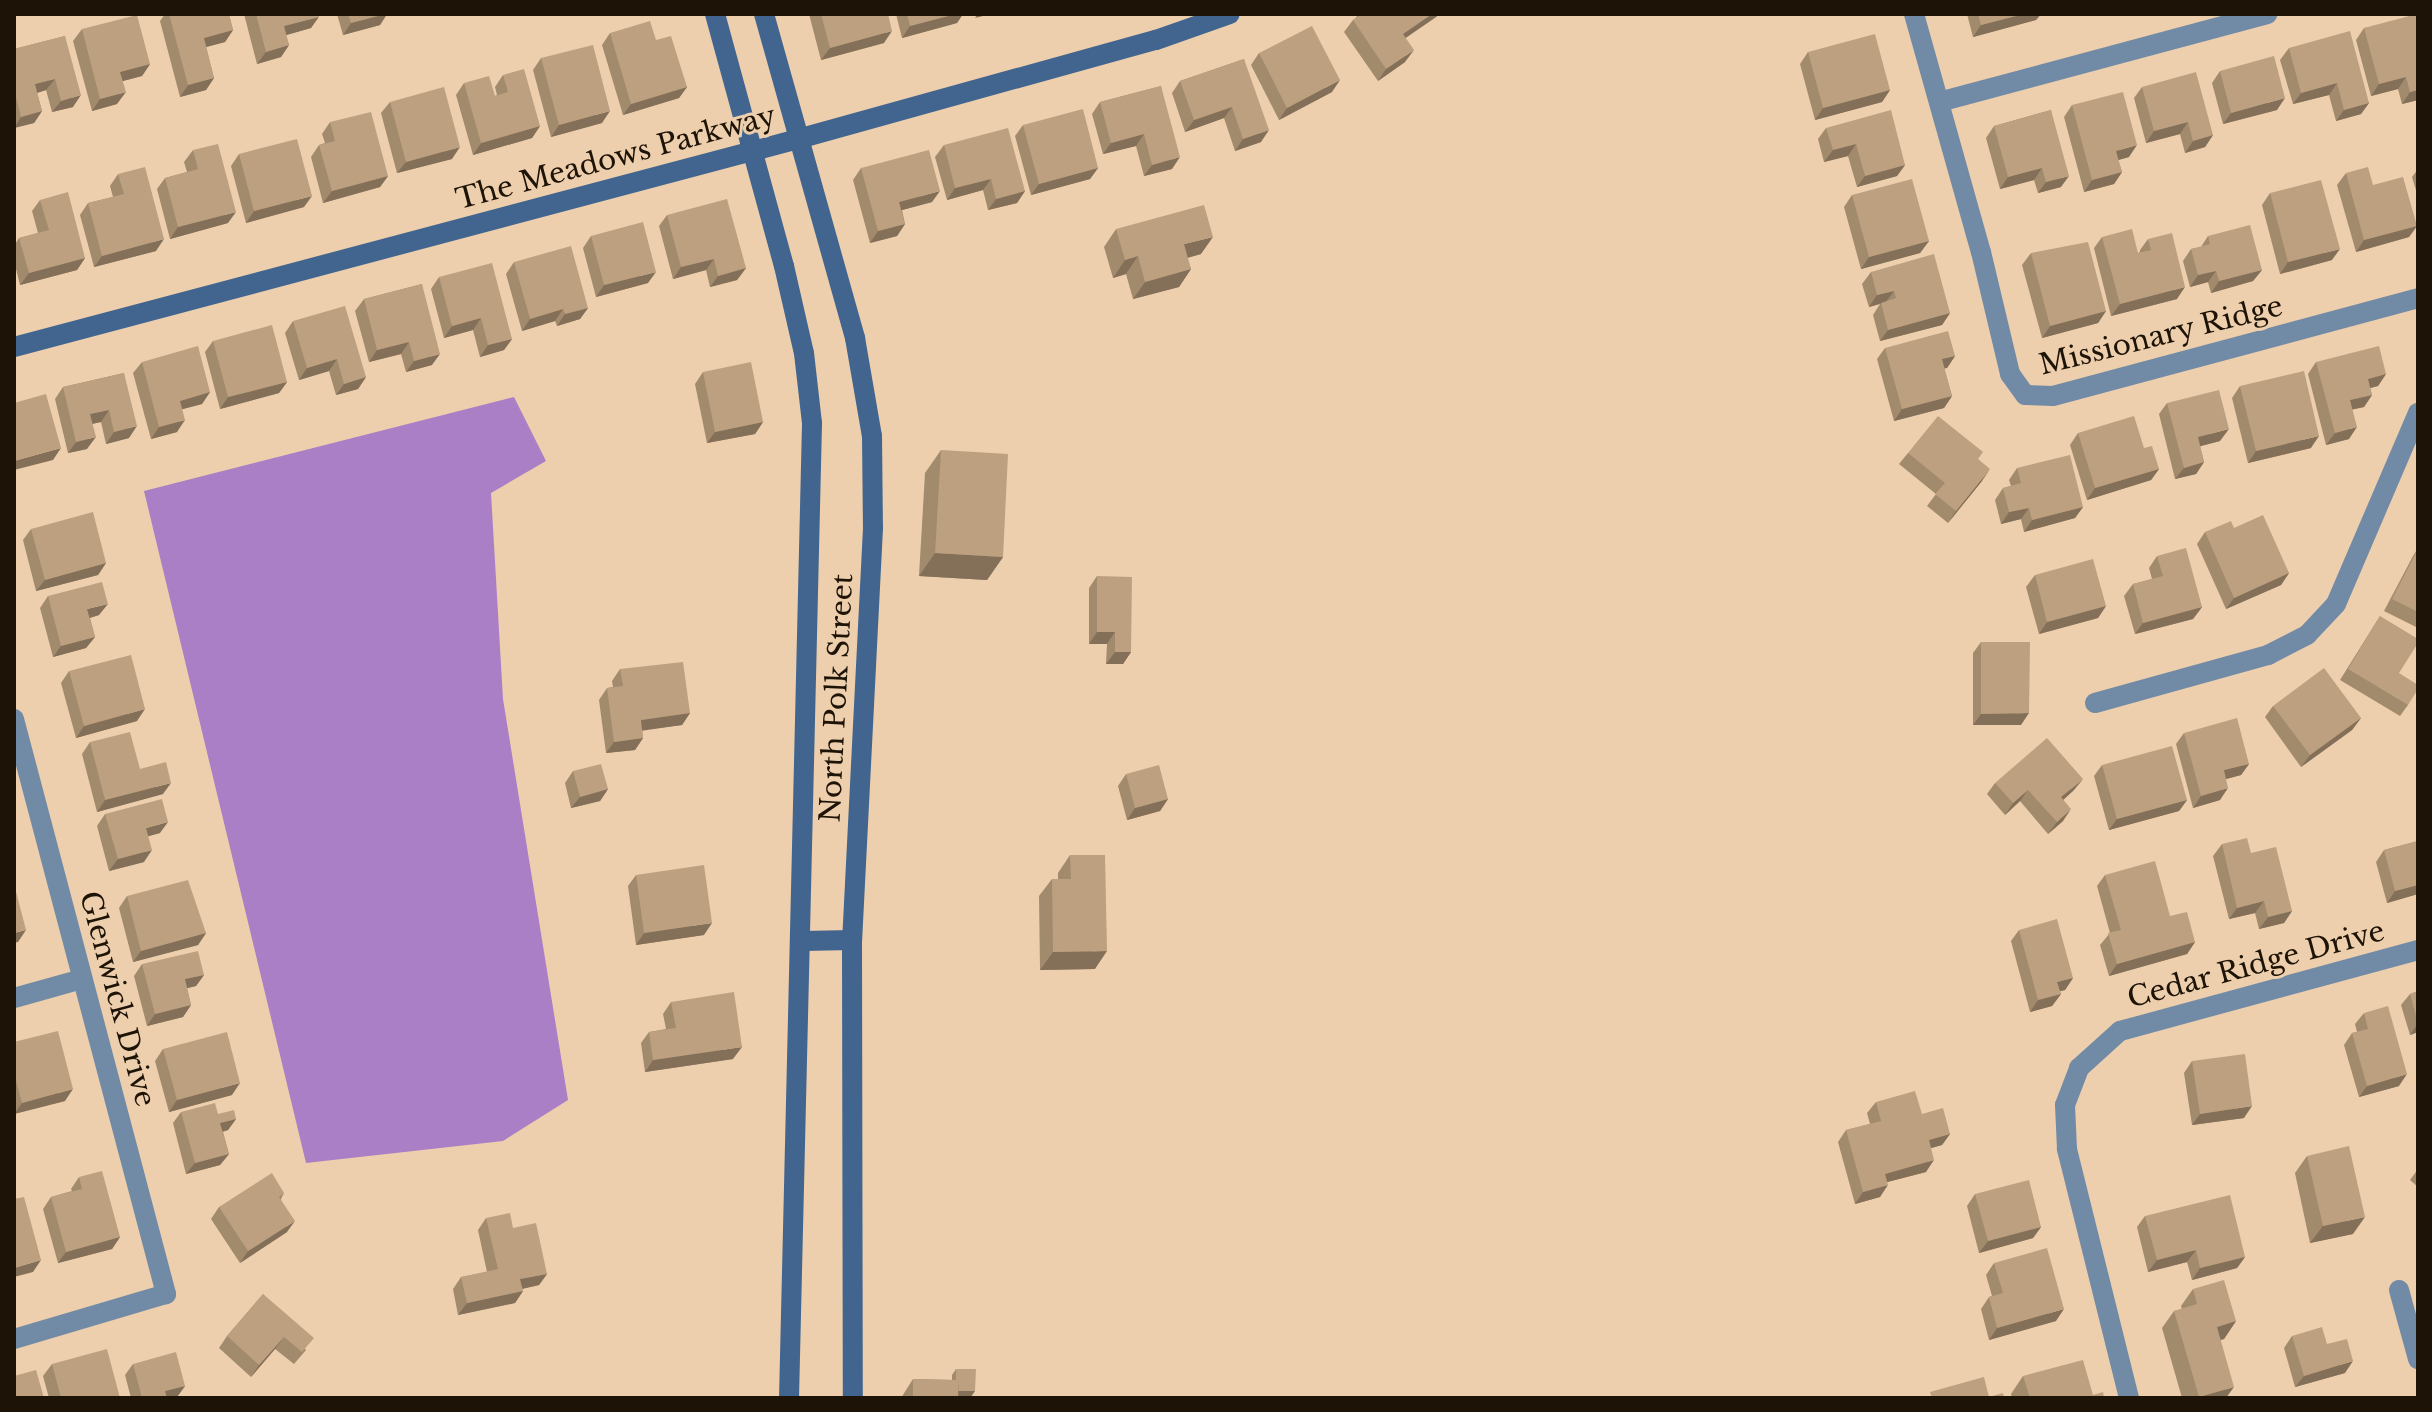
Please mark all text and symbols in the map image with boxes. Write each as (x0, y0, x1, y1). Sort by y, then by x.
street label: The Meadows Parkway (452, 99, 780, 217)
street label: Missionary Ridge (2035, 289, 2287, 383)
street label: North Polk Street (814, 573, 860, 823)
street label: Glenwick Drive (72, 887, 162, 1111)
street label: Cedar Ridge Drive (2123, 914, 2389, 1016)

